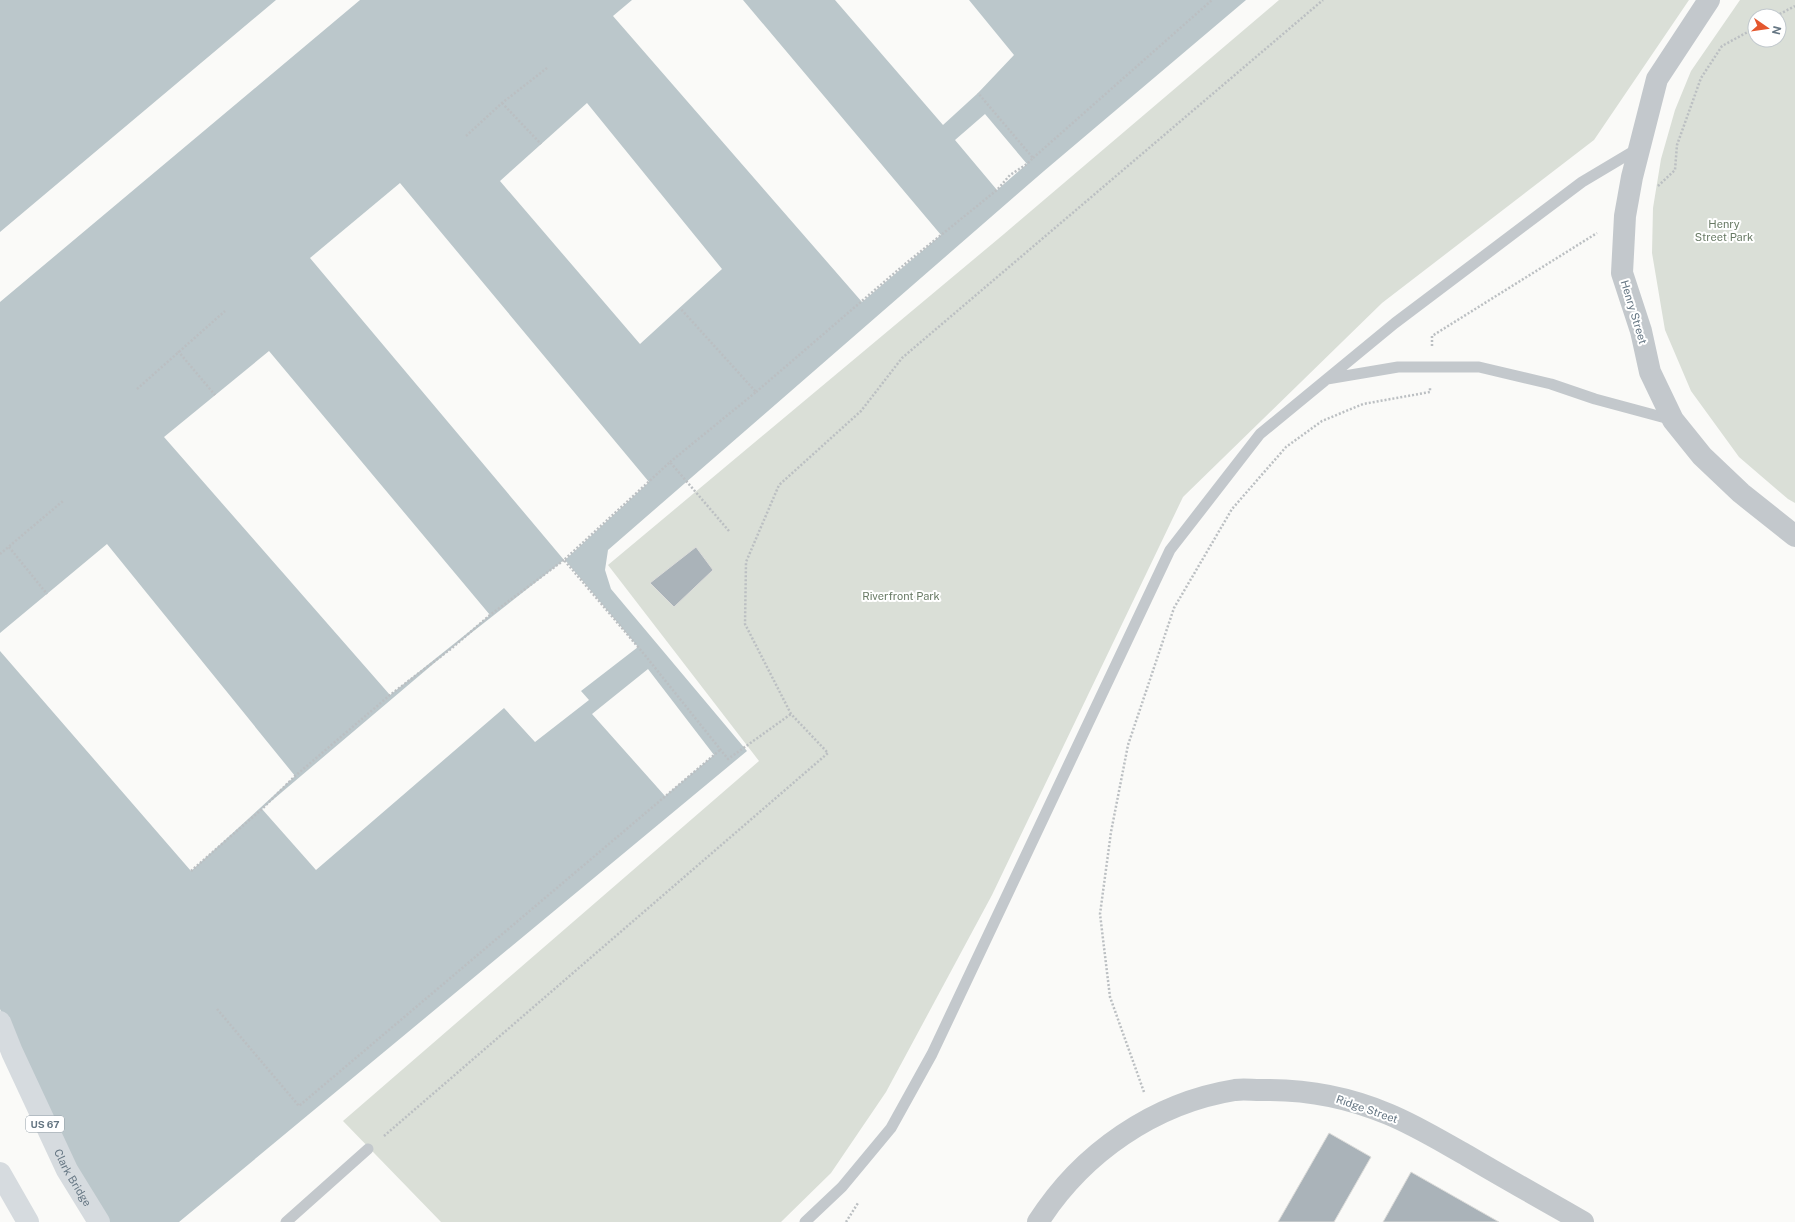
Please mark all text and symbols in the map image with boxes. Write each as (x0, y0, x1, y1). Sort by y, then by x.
north arrow (1747, 8, 1787, 48)
text: N (1770, 25, 1784, 36)
park label: Henry Street Park (1695, 218, 1753, 243)
street label: Henry Street (1619, 279, 1649, 345)
park label: Riverfront Park (862, 590, 940, 602)
street label: Ridge Street (1335, 1093, 1399, 1125)
road number: US 67 (26, 1116, 64, 1132)
street label: Clark Bridge (52, 1147, 94, 1209)

